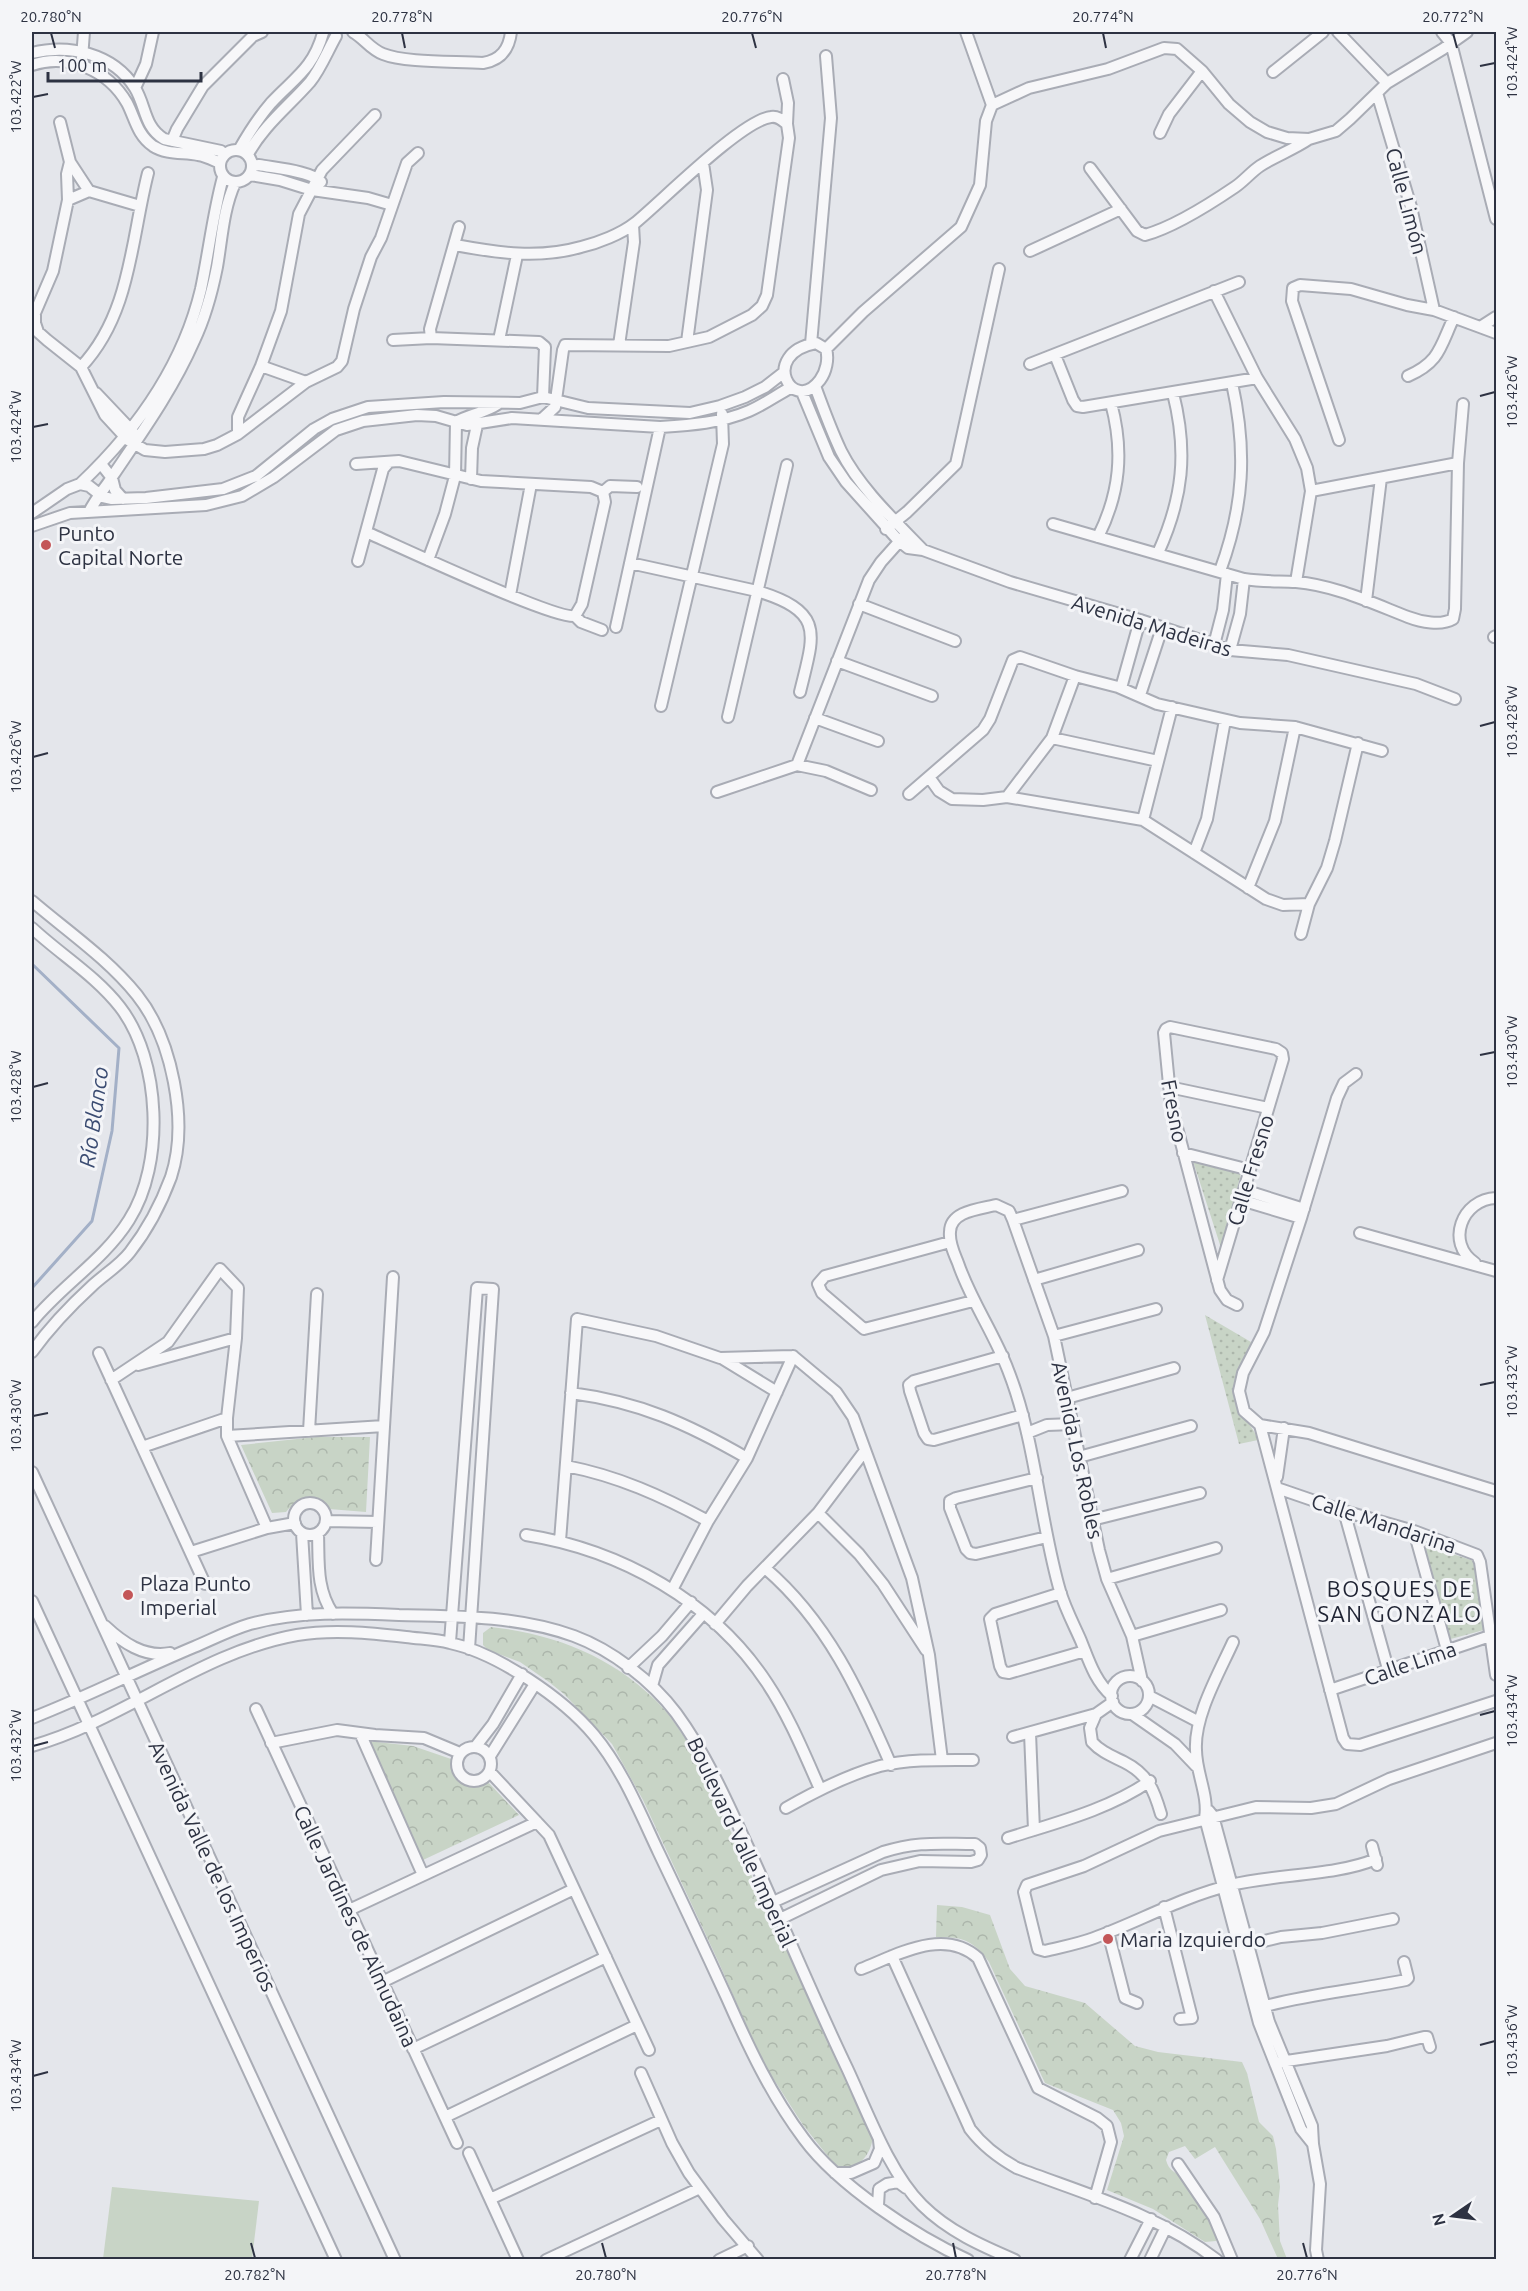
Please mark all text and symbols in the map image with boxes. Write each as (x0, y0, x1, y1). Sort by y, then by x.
text: 20.780°N (20, 8, 82, 25)
text: 20.778°N (371, 8, 433, 25)
text: 20.776°N (721, 8, 783, 25)
text: 20.774°N (1072, 8, 1134, 25)
text: 20.772°N (1422, 8, 1484, 25)
text: 103.424°W (1503, 26, 1520, 100)
scale bar (48, 45, 201, 83)
text: 100 m (57, 55, 107, 75)
text: 103.422°W (7, 60, 24, 134)
street label: Calle Limón (1381, 145, 1433, 257)
text: 103.426°W (1503, 355, 1520, 429)
text: 103.424°W (7, 390, 24, 464)
place label: Punto Capital Norte (58, 521, 183, 569)
marker: Punto Capital Norte (39, 538, 53, 552)
street label: Avenida Madeiras (1069, 589, 1235, 661)
text: 103.428°W (1503, 685, 1520, 759)
text: 103.426°W (7, 720, 24, 794)
text: 103.430°W (1503, 1015, 1520, 1089)
text: 103.428°W (7, 1050, 24, 1124)
water label: Río Blanco (74, 1065, 112, 1169)
street label: Fresno (1157, 1077, 1193, 1145)
street label: Calle Fresno (1222, 1112, 1278, 1228)
text: 103.432°W (1503, 1345, 1520, 1419)
street label: Avenida Los Robles (1047, 1359, 1109, 1541)
text: 103.430°W (7, 1379, 24, 1453)
street label: Calle Mandarina (1308, 1488, 1460, 1558)
place label: Plaza Punto Imperial (140, 1571, 251, 1619)
district label: BOSQUES DE SAN GONZALO (1317, 1576, 1483, 1626)
marker: Plaza Punto Imperial (121, 1588, 135, 1602)
street label: Calle Lima (1361, 1636, 1459, 1690)
text: 103.434°W (1503, 1674, 1520, 1748)
text: 103.432°W (7, 1709, 24, 1783)
street label: Boulevard Valle Imperial (683, 1733, 801, 1951)
street label: Avenida Valle de los Imperios (144, 1737, 282, 1995)
street label: Calle Jardines de Almudaina (289, 1801, 423, 2051)
place label: Maria Izquierdo (1120, 1927, 1266, 1951)
marker: Maria Izquierdo (1101, 1932, 1115, 1946)
text: 103.436°W (1503, 2004, 1520, 2078)
text: 103.434°W (7, 2039, 24, 2113)
north arrow (1423, 2186, 1483, 2246)
text: N (1428, 2212, 1449, 2228)
text: 20.782°N (224, 2266, 286, 2283)
text: 20.780°N (575, 2266, 637, 2283)
text: 20.778°N (925, 2266, 987, 2283)
text: 20.776°N (1276, 2266, 1338, 2283)

